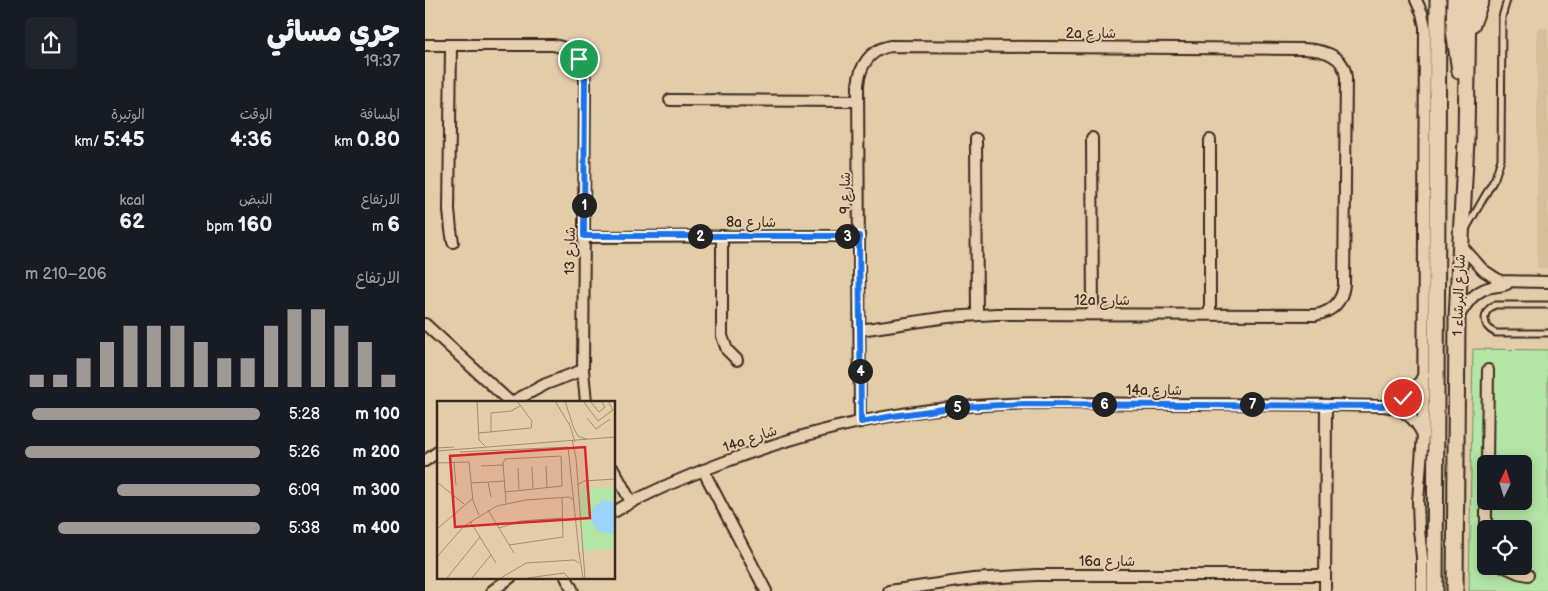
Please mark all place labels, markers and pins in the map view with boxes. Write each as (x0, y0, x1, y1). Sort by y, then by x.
pin (558, 38, 600, 80)
pin: 1 (571, 192, 597, 218)
pin: 2 (687, 224, 713, 248)
pin: 3 (835, 224, 859, 248)
pin: 4 (847, 358, 873, 384)
pin (1382, 377, 1424, 419)
pin: 6 (1091, 392, 1117, 416)
pin: 7 (1239, 392, 1265, 416)
pin: 5 (945, 394, 969, 420)

